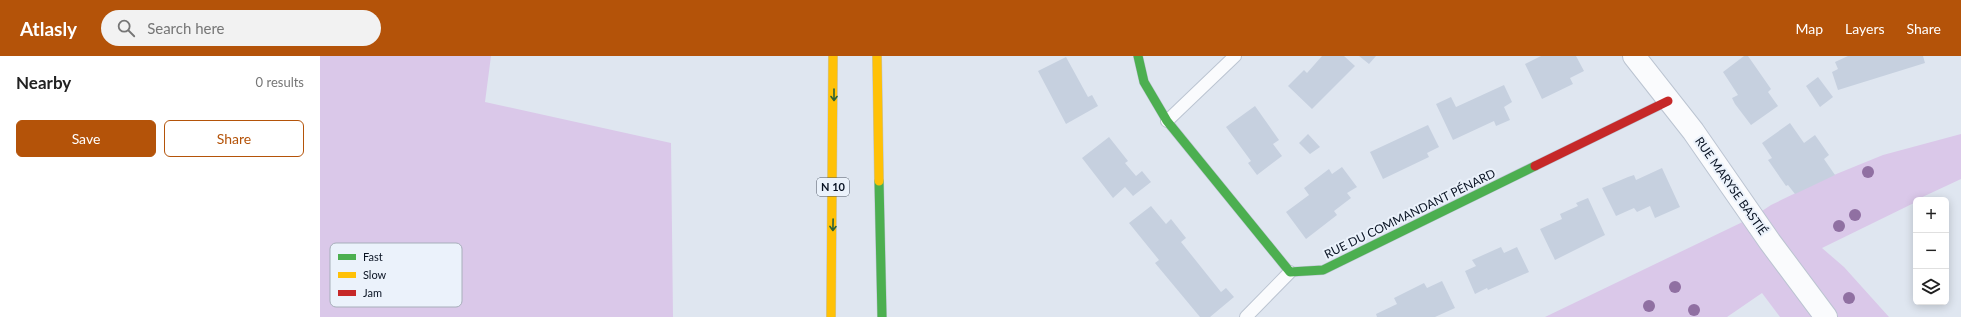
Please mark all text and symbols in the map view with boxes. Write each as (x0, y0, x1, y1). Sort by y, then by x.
search box (101, 10, 381, 46)
text: Atlasly (20, 17, 77, 40)
icon: search (115, 17, 137, 39)
text: Search here (147, 19, 225, 37)
text: Map (1795, 20, 1823, 37)
text: Layers (1845, 20, 1885, 37)
text: Share (1907, 20, 1941, 37)
text: Nearby (16, 72, 71, 93)
text: 0 results (256, 74, 304, 90)
one-way arrow (830, 88, 838, 101)
button: Save (16, 120, 156, 157)
button: Share (164, 120, 304, 157)
street label: RUE MARYSE BASTIÉ (1692, 134, 1771, 238)
street label: RUE DU COMMANDANT PÉNARD (1322, 166, 1498, 262)
road number: N 10 (817, 178, 849, 196)
map controls (1913, 197, 1949, 305)
button: + (1913, 197, 1949, 233)
one-way arrow (829, 218, 837, 231)
button: − (1913, 233, 1949, 269)
legend (330, 243, 462, 307)
text: Fast (363, 250, 383, 263)
text: Slow (363, 268, 387, 281)
button: layers (1913, 269, 1949, 305)
text: Jam (363, 286, 382, 299)

